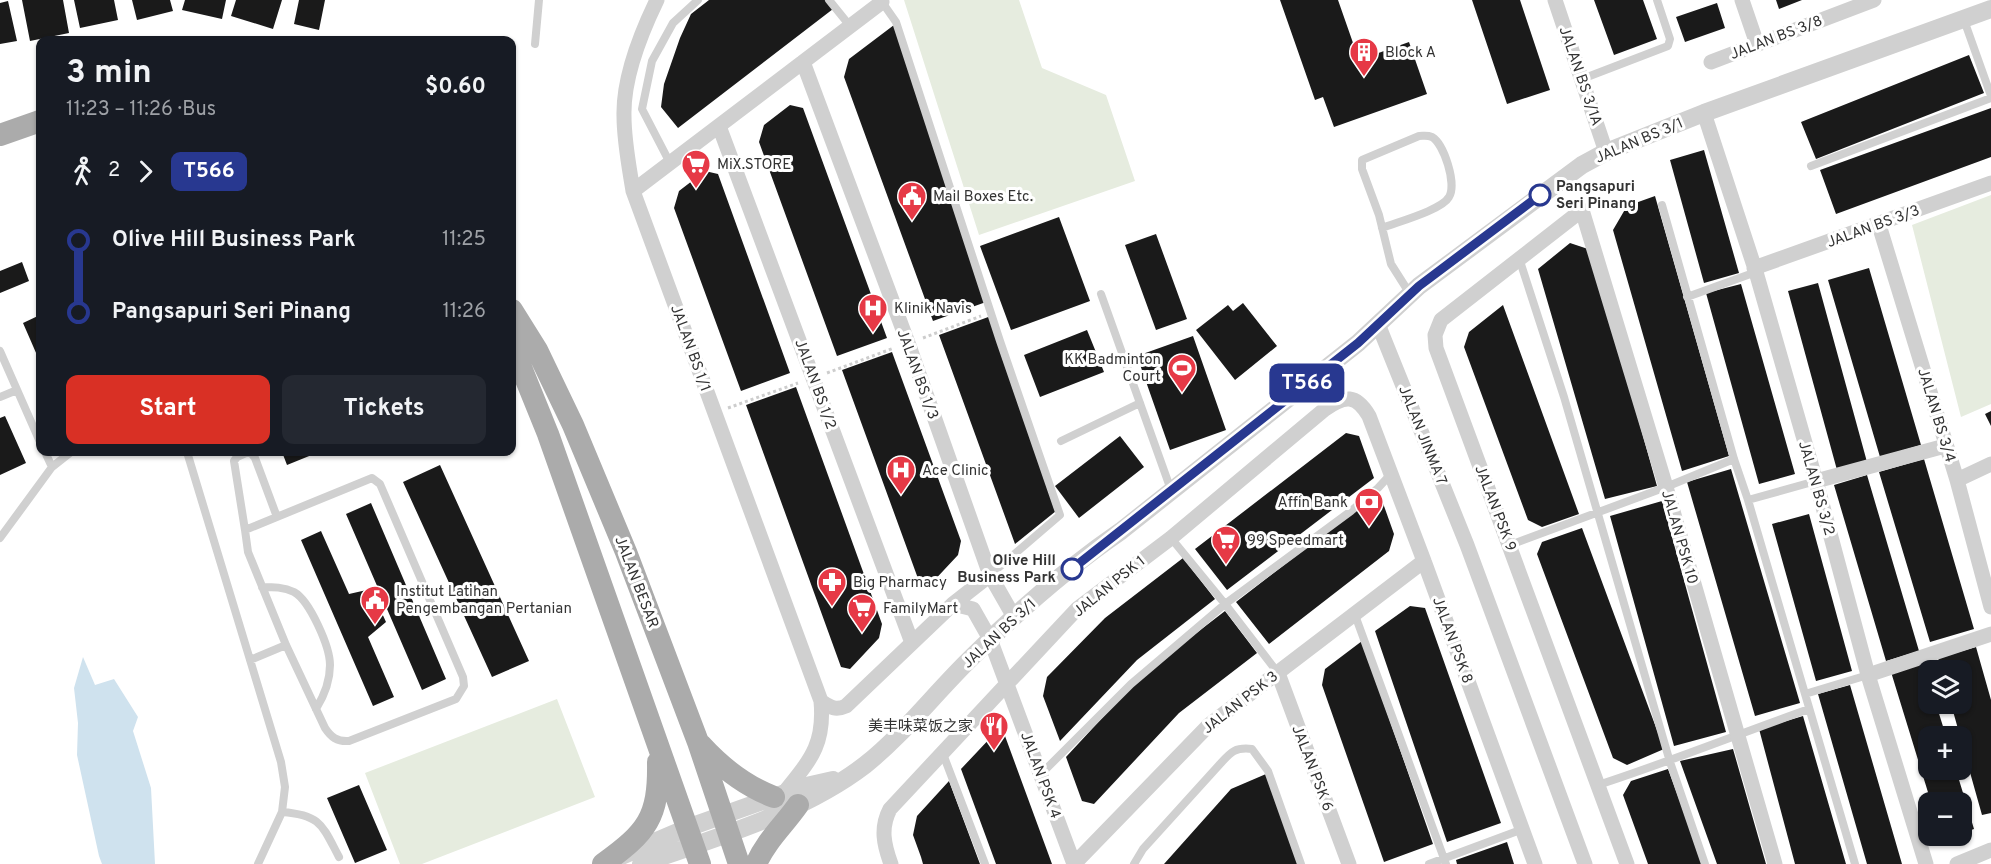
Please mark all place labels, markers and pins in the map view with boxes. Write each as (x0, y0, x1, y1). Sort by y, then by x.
building icon: Block A (1348, 36, 1380, 78)
place label: Block A (1385, 44, 1436, 63)
supermarket icon: MiX.STORE (680, 148, 712, 190)
place label: MiX.STORE (717, 156, 791, 175)
place label: Pangsapuri Seri Pinang (1556, 178, 1636, 214)
public building icon: Mail Boxes Etc. (896, 180, 928, 222)
marker: Pangsapuri Seri Pinang (1529, 184, 1551, 206)
place label: Mail Boxes Etc. (933, 188, 1033, 207)
hospital icon: Klinik Navis (857, 292, 889, 334)
place label: Klinik Navis (894, 300, 972, 319)
place label: KK Badminton Court (1064, 351, 1161, 387)
sports icon: KK Badminton Court (1166, 352, 1198, 394)
hospital icon: Ace Clinic (885, 454, 917, 496)
place label: Ace Clinic (922, 462, 988, 481)
bank icon: Affin Bank (1353, 486, 1385, 528)
place label: Affin Bank (1277, 494, 1348, 513)
supermarket icon: 99 Speedmart (1210, 524, 1242, 566)
place label: 99 Speedmart (1247, 532, 1344, 551)
place label: Olive Hill Business Park (957, 552, 1056, 588)
marker: Olive Hill Business Park (1061, 558, 1083, 580)
pharmacy icon: Big Pharmacy (816, 566, 848, 608)
place label: Big Pharmacy (853, 574, 947, 593)
place label: Institut Latihan Pengembangan Pertanian (396, 583, 572, 619)
public building icon: Institut Latihan Pengembangan Pertanian (359, 584, 391, 626)
supermarket icon: FamilyMart (846, 592, 878, 634)
place label: FamilyMart (883, 600, 958, 619)
restaurant icon: 美丰味菜饭之家 (978, 710, 1010, 752)
place label: 美丰味菜饭之家 (868, 718, 973, 737)

